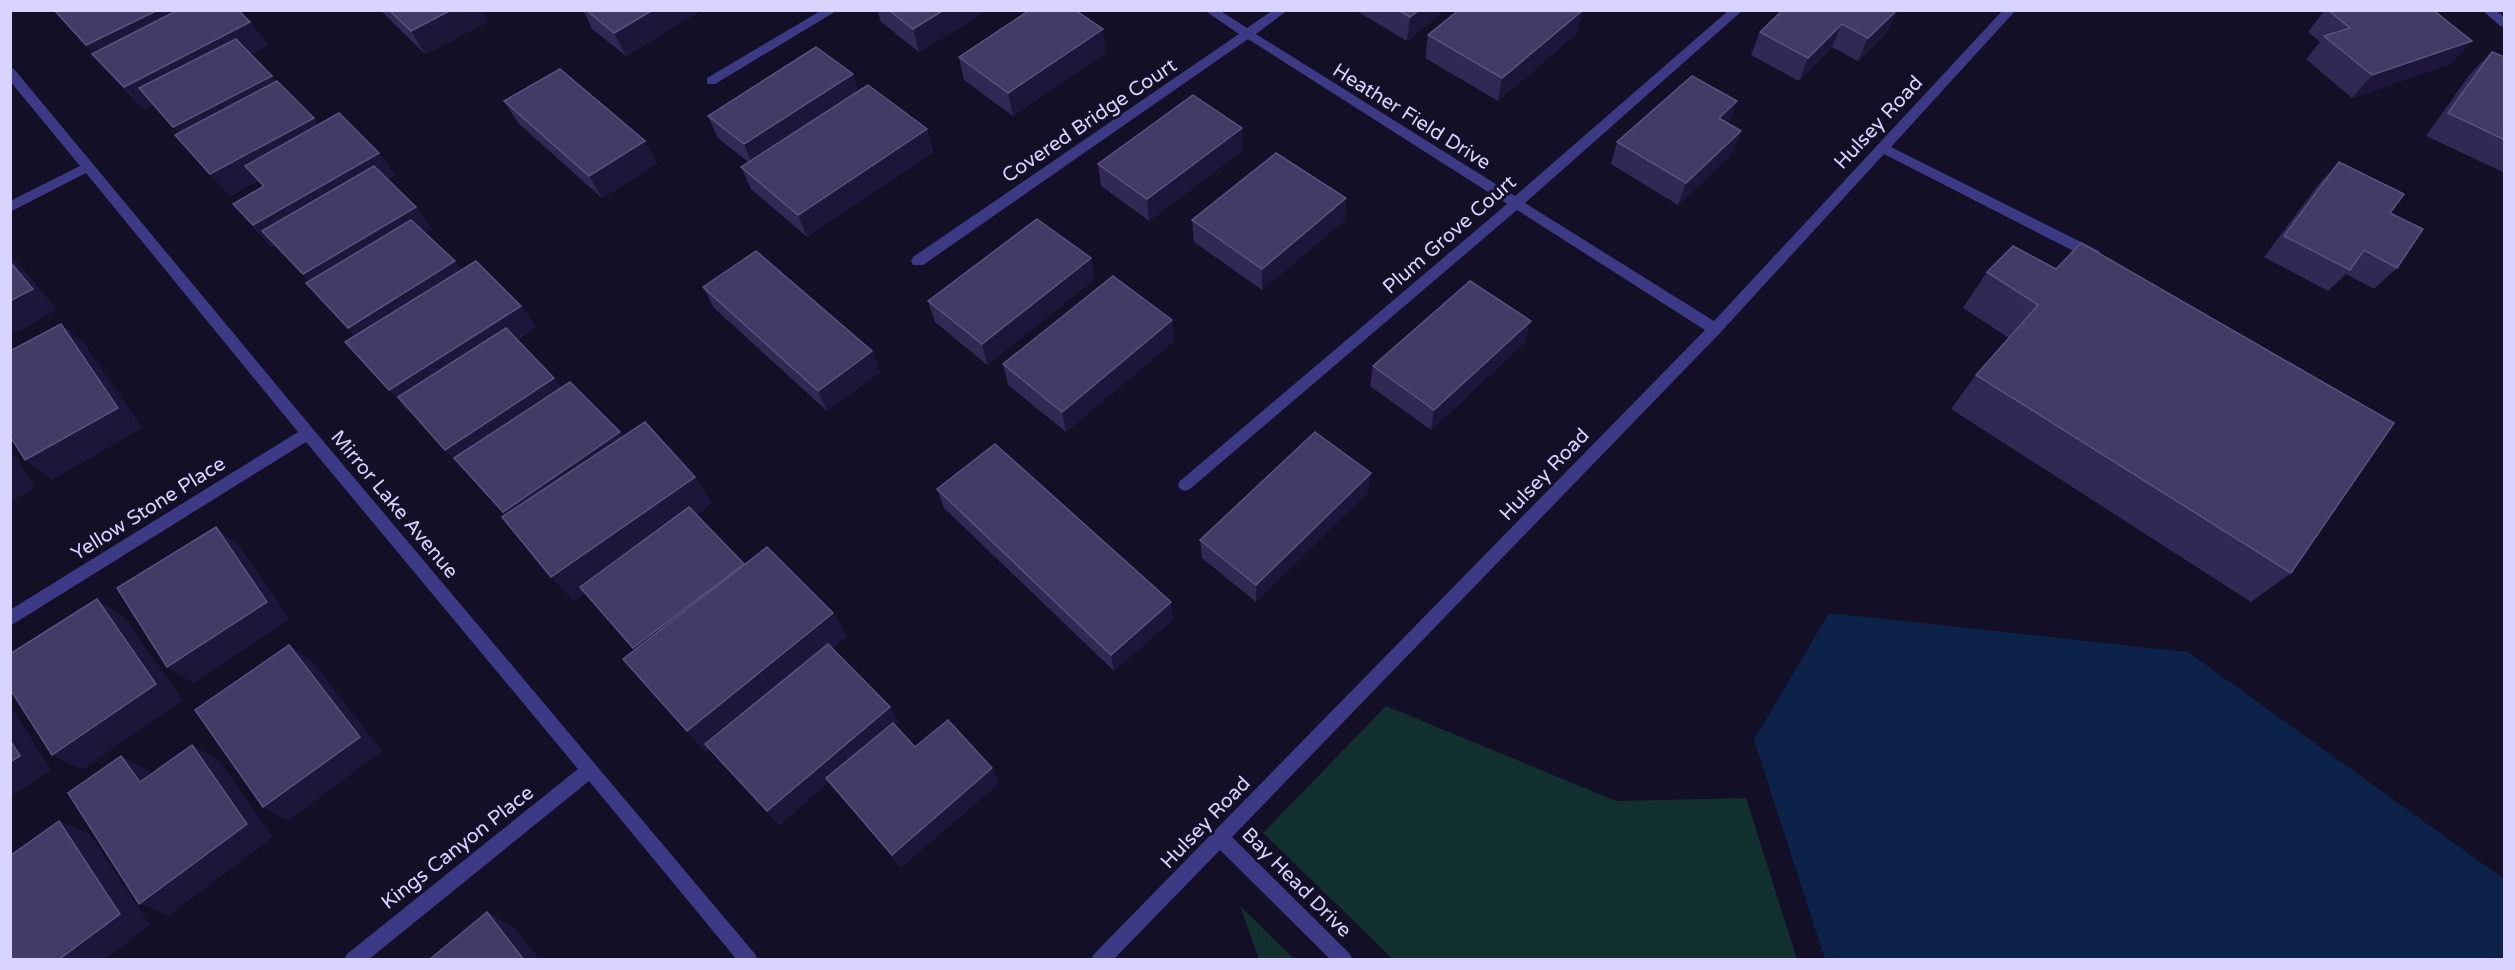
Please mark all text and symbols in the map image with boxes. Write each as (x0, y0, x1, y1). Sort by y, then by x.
street label: Covered Bridge Court (998, 53, 1182, 188)
street label: Heather Field Drive (1328, 59, 1495, 175)
street label: Hulsey Road (1829, 71, 1928, 174)
street label: Plum Grove Court (1378, 170, 1521, 299)
street label: Hulsey Road (1495, 424, 1595, 526)
street label: Mirror Lake Avenue (325, 426, 463, 583)
street label: Yellow Stone Place (67, 452, 230, 566)
street label: Hulsey Road (1156, 772, 1256, 874)
street label: Kings Canyon Place (377, 781, 539, 915)
street label: Bay Head Drive (1236, 823, 1356, 943)

